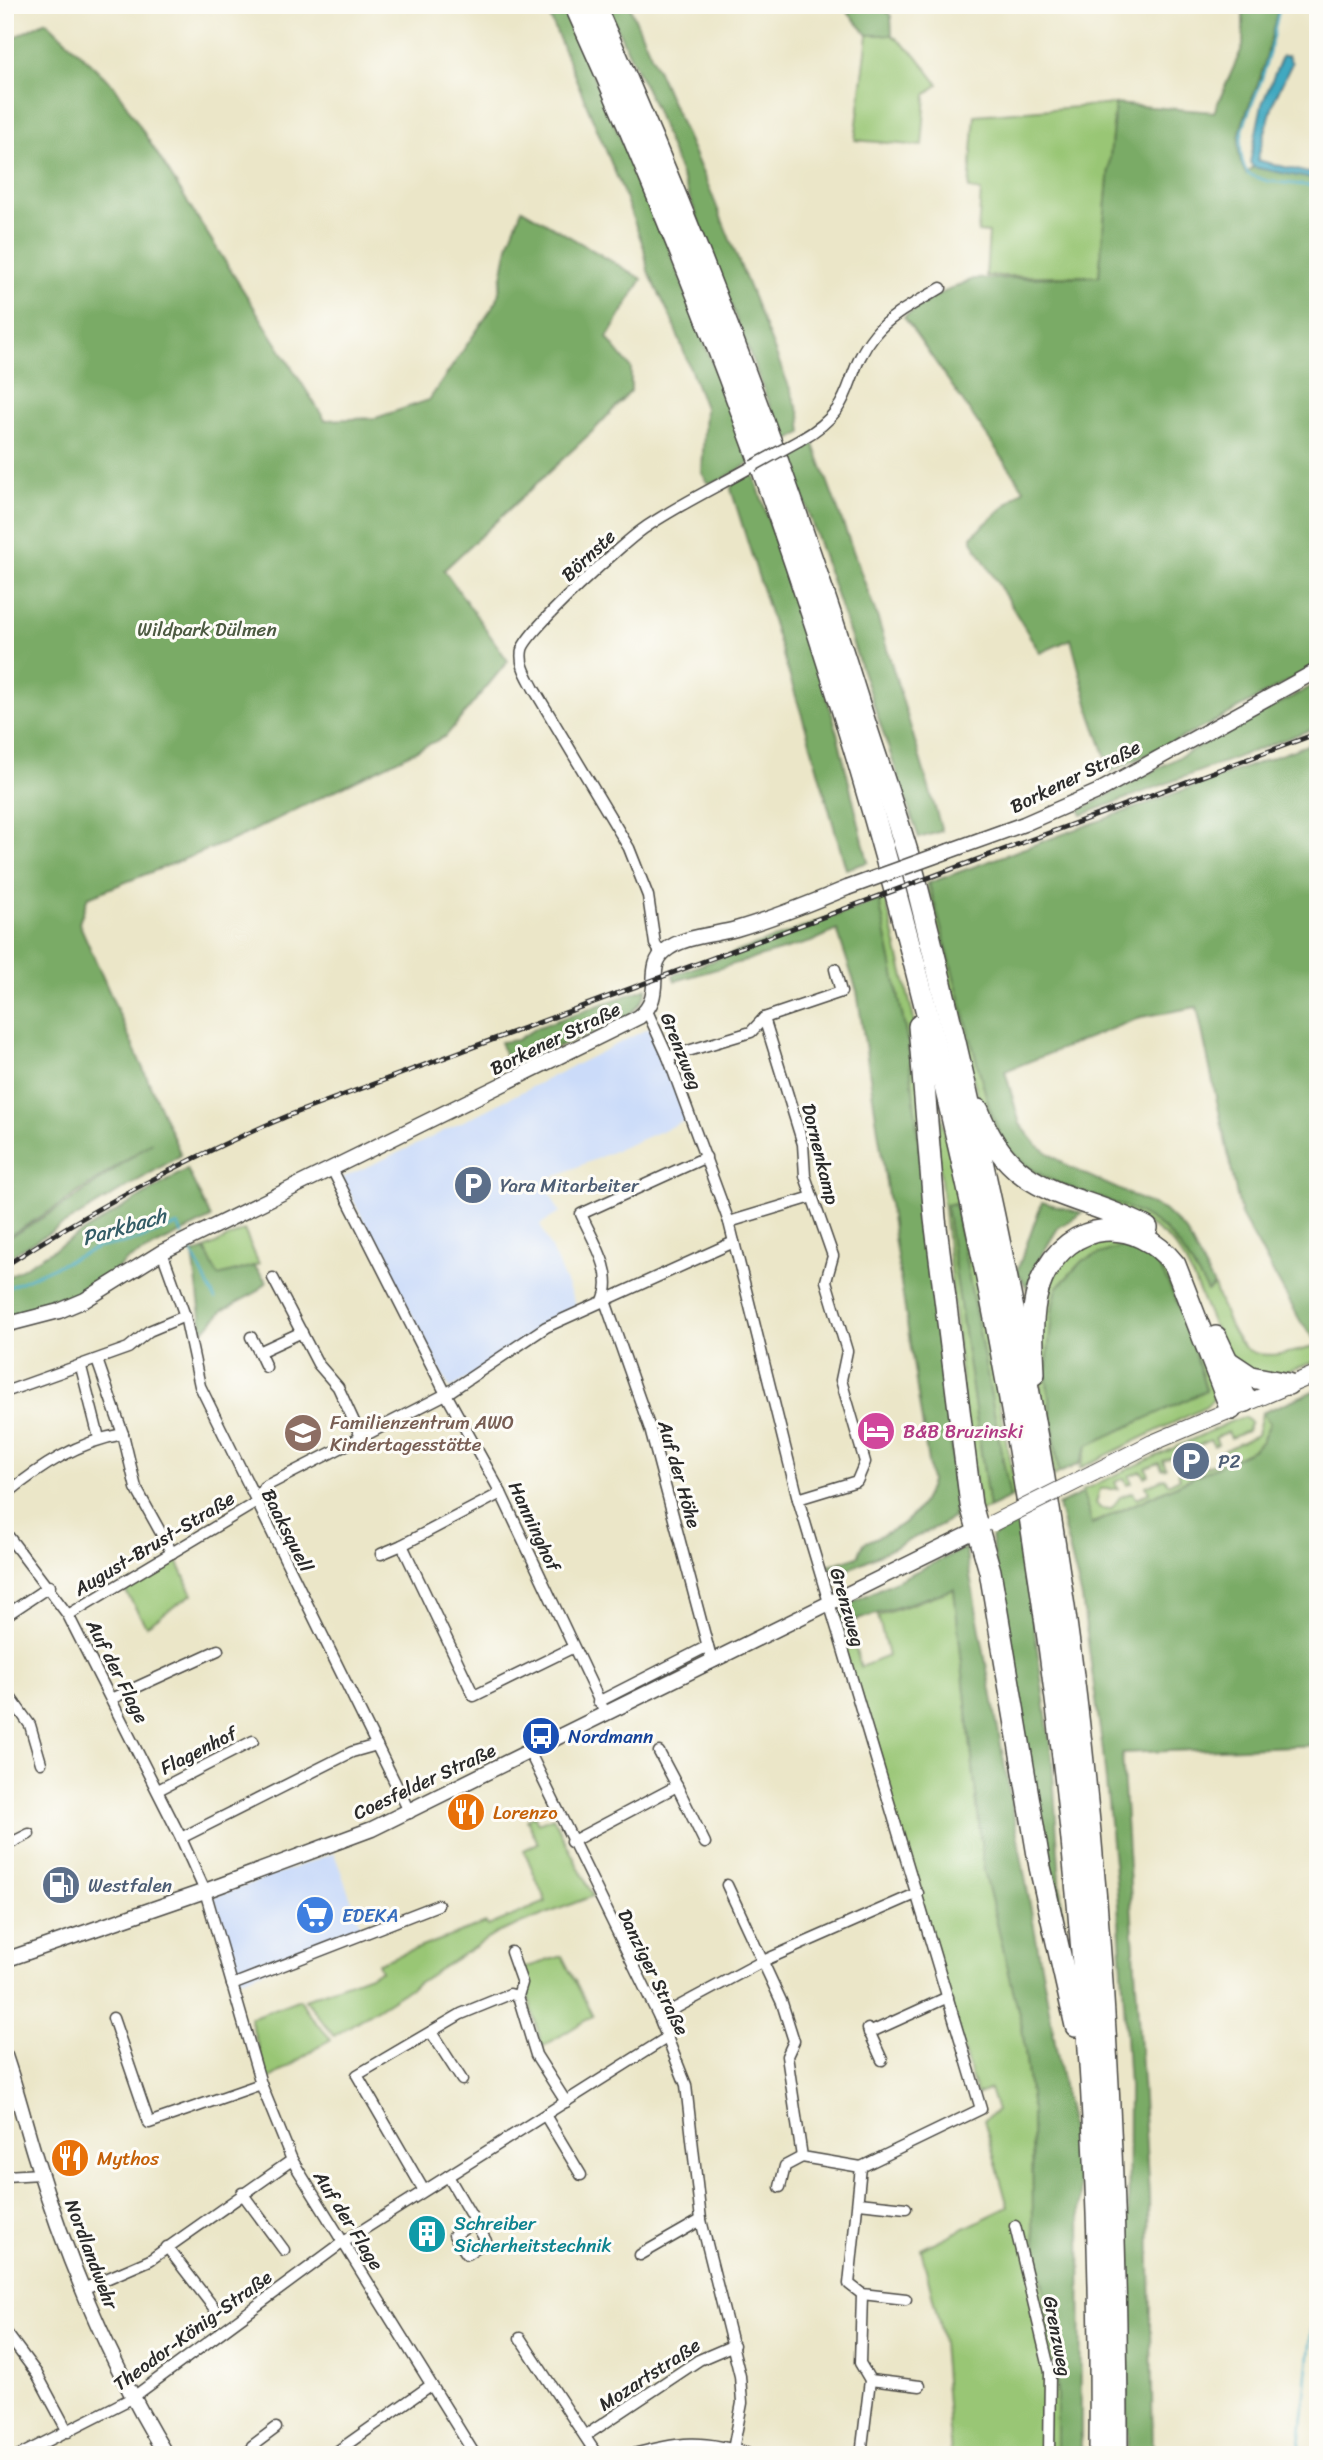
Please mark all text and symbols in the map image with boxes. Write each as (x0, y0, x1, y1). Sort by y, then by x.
street label: Börnste (553, 521, 624, 590)
park label: Wildpark Dülmen (137, 613, 277, 646)
street label: Borkener Straße (1004, 730, 1146, 822)
street label: Borkener Straße (484, 992, 626, 1084)
street label: Grenzweg (651, 1007, 712, 1095)
street label: Dornenkamp (792, 1100, 849, 1208)
parking icon: Yara Mitarbeiter (452, 1164, 494, 1206)
place label: Yara Mitarbeiter (500, 1169, 640, 1202)
water label: Parkbach (77, 1196, 173, 1257)
place label: Familienzentrum AWO Kindertagesstätte (330, 1406, 514, 1461)
hotel icon: B&B Bruzinski (855, 1410, 897, 1452)
school or university icon: Familienzentrum AWO Kindertagesstätte (282, 1412, 324, 1454)
street label: Auf der Höhe (648, 1415, 711, 1532)
place label: B&B Bruzinski (903, 1415, 1024, 1448)
parking icon: P2 (1170, 1440, 1212, 1482)
place label: P2 (1218, 1445, 1241, 1478)
street label: Hanninghof (499, 1476, 571, 1578)
street label: August-Brust-Straße (66, 1482, 241, 1605)
street label: Baaksquell (252, 1483, 323, 1578)
street label: Grenzweg (820, 1564, 875, 1651)
street label: Auf der Flage (77, 1612, 158, 1729)
bus stop icon: Nordmann (520, 1715, 562, 1757)
street label: Flagenhof (154, 1716, 245, 1784)
place label: Nordmann (568, 1720, 653, 1753)
street label: Coesfelder Straße (347, 1734, 501, 1829)
restaurant icon: Lorenzo (445, 1791, 487, 1833)
place label: Lorenzo (493, 1796, 558, 1829)
fuel station icon: Westfalen (40, 1864, 82, 1906)
place label: Westfalen (88, 1869, 172, 1902)
supermarket icon: EDEKA (294, 1894, 336, 1936)
place label: EDEKA (342, 1899, 398, 1932)
street label: Danziger Straße (609, 1903, 699, 2041)
restaurant icon: Mythos (49, 2137, 91, 2179)
place label: Mythos (97, 2142, 159, 2175)
street label: Auf der Flage (304, 2163, 393, 2277)
street label: Nordlandwehr (55, 2194, 128, 2315)
place label: Schreiber Sicherheitstechnik (454, 2207, 612, 2262)
building icon: Schreiber Sicherheitstechnik (406, 2213, 448, 2255)
street label: Theodor-König-Straße (106, 2261, 279, 2400)
street label: Grenzweg (1034, 2293, 1082, 2379)
street label: Mozartstraße (591, 2329, 707, 2420)

